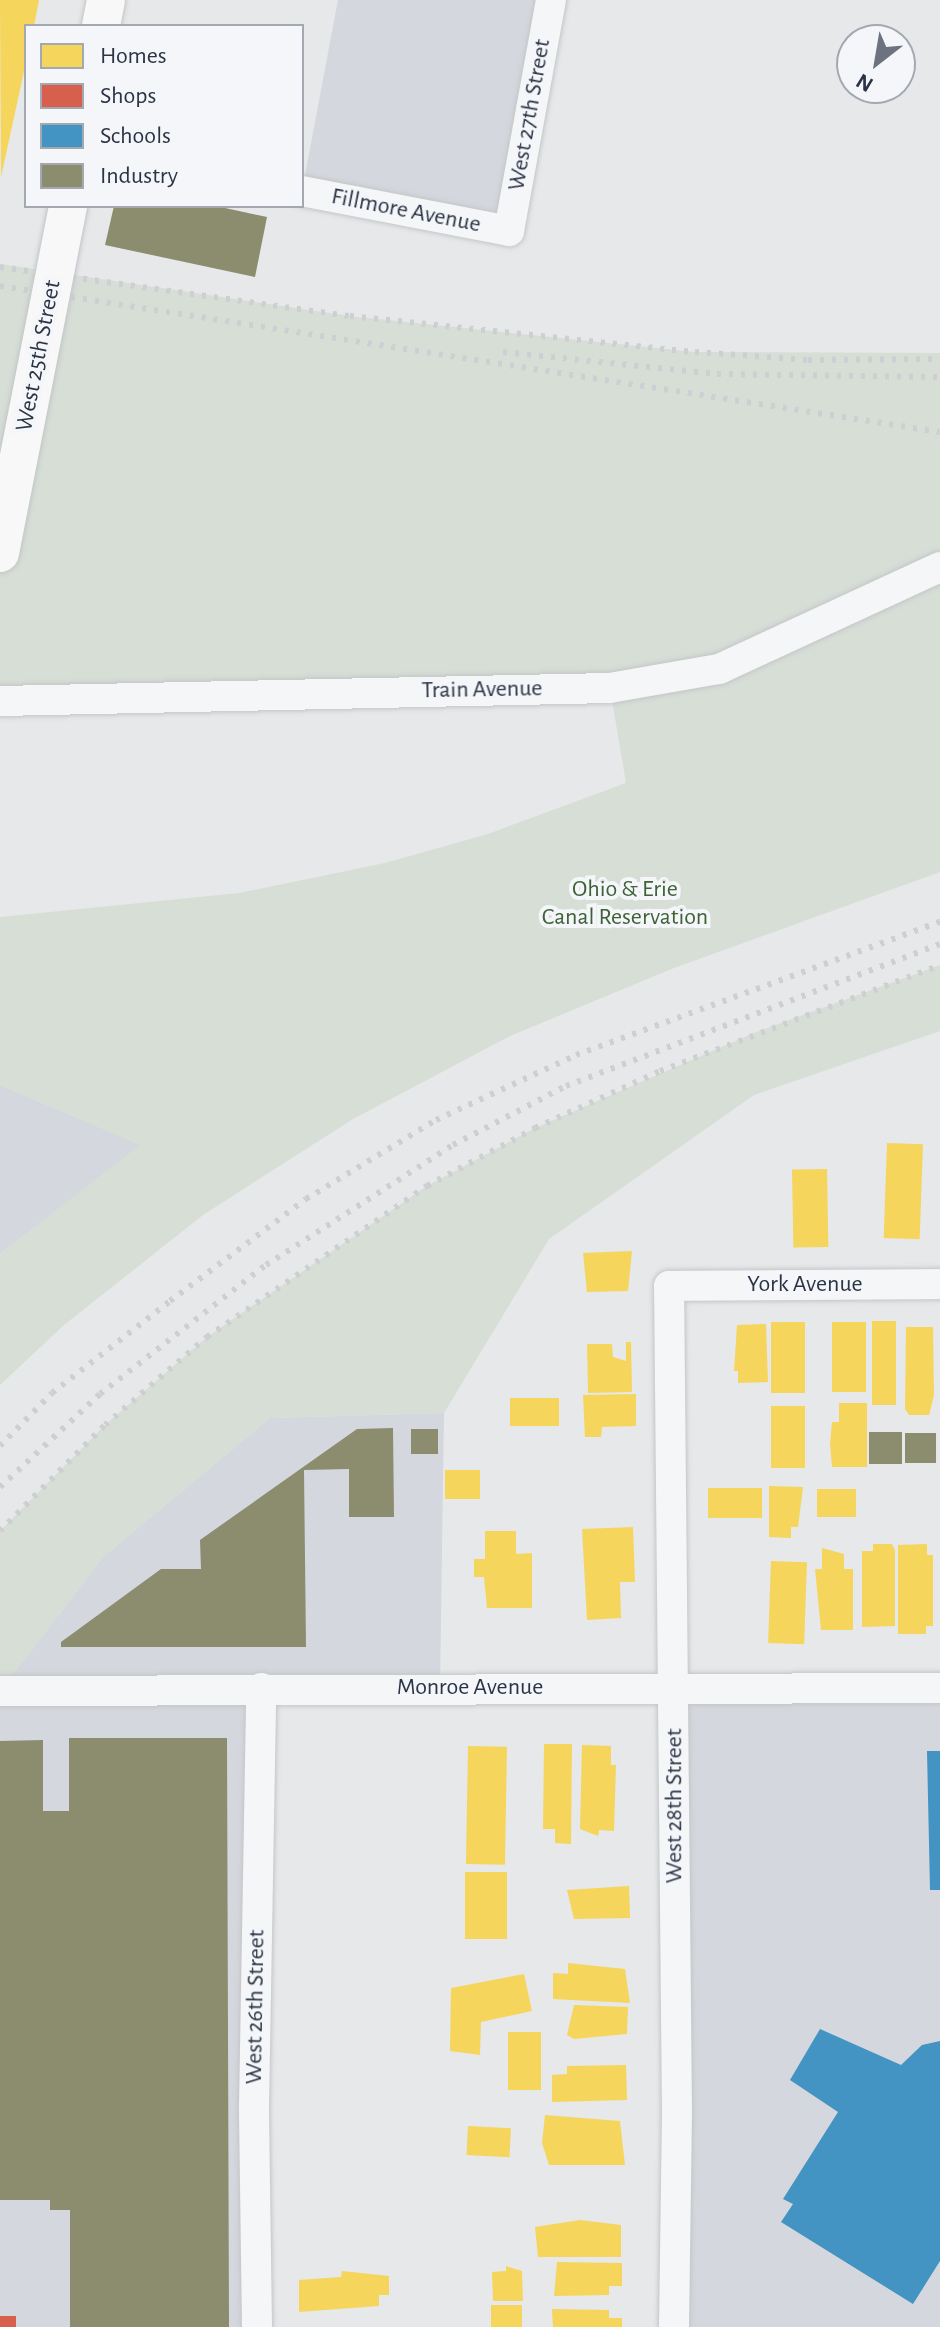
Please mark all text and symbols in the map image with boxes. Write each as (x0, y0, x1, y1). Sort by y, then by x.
legend (24, 24, 304, 208)
north arrow (836, 24, 916, 104)
street label: West 27th Street (502, 37, 558, 193)
text: Homes (100, 44, 167, 68)
text: N (852, 69, 877, 96)
text: Shops (100, 84, 156, 108)
text: Schools (100, 124, 171, 148)
text: Industry (100, 164, 178, 188)
street label: Fillmore Avenue (329, 182, 483, 240)
street label: West 25th Street (10, 278, 68, 434)
street label: Train Avenue (421, 675, 543, 705)
park label: Ohio & Erie Canal Reservation (542, 876, 708, 932)
street label: York Avenue (747, 1271, 863, 1299)
street label: Monroe Avenue (397, 1674, 543, 1702)
street label: West 28th Street (661, 1729, 689, 1883)
street label: West 26th Street (240, 1929, 272, 2085)

